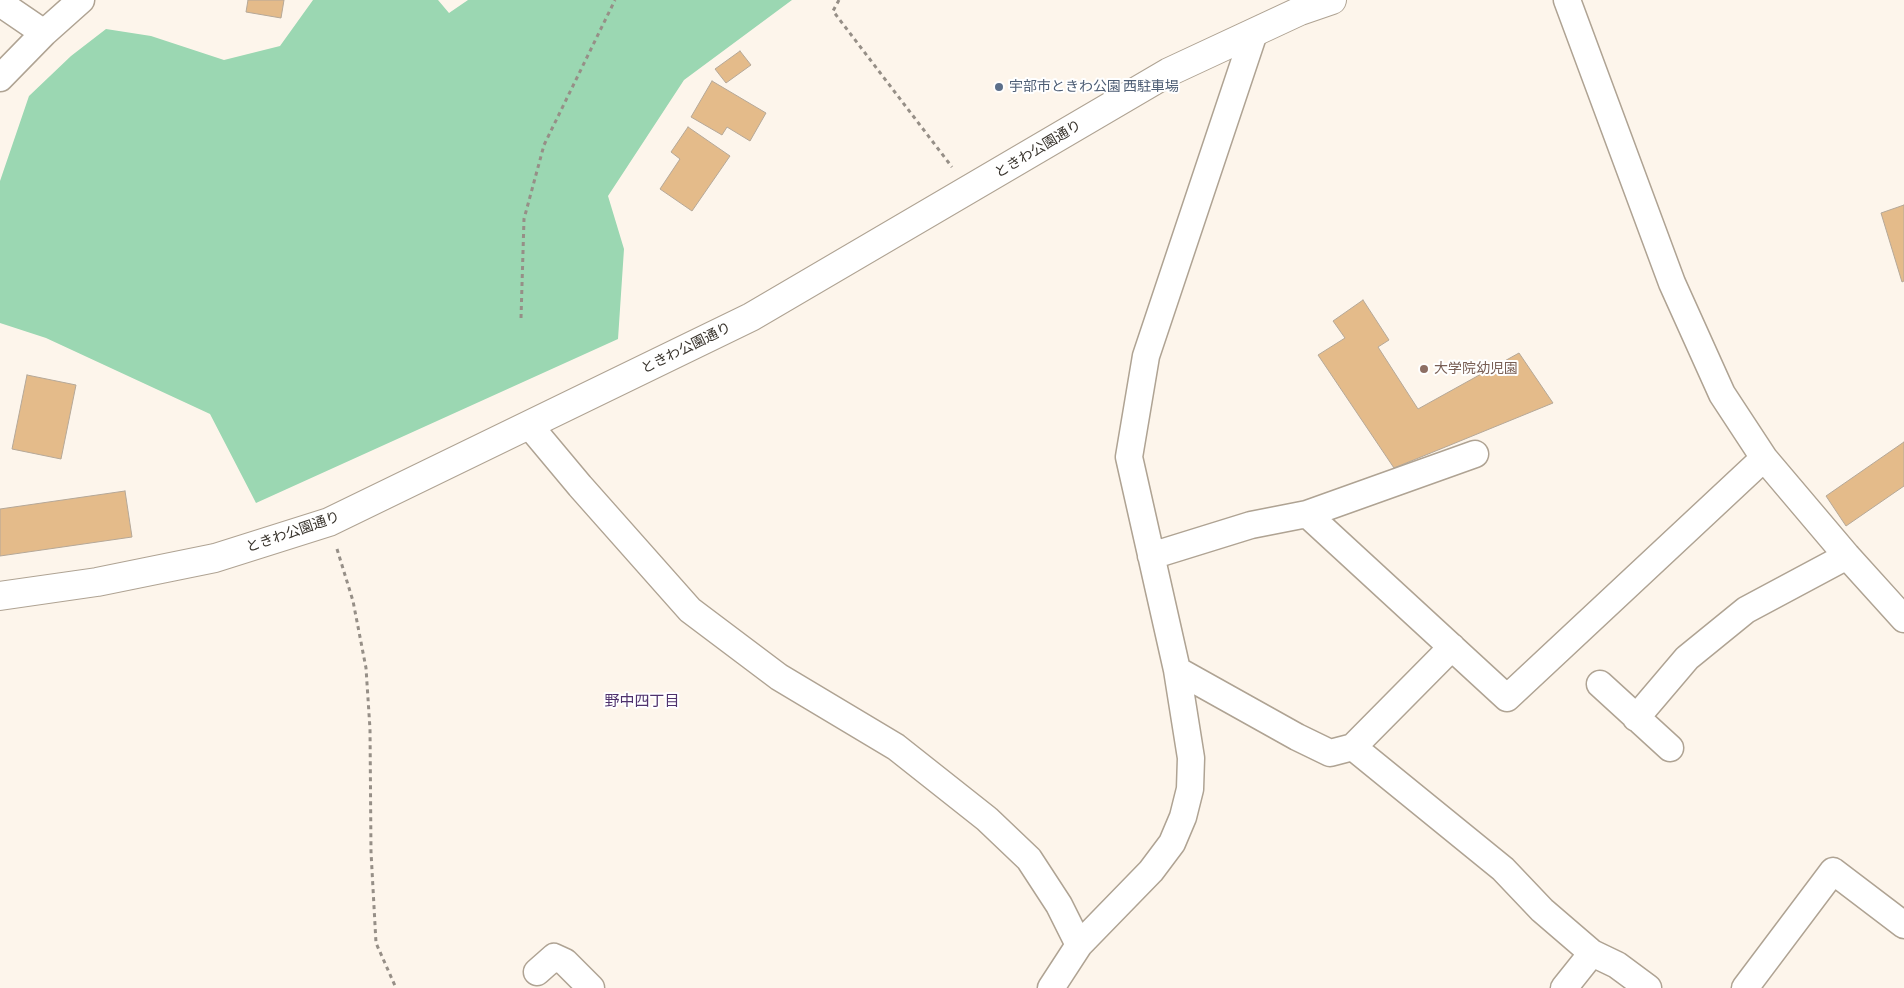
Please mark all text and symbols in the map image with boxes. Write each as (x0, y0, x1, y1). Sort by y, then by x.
place label: 宇部市ときわ公園 西駐車場 (1009, 79, 1179, 95)
marker: 宇部市ときわ公園 西駐車場 (993, 81, 1005, 93)
street label: ときわ公園通り (992, 117, 1084, 181)
street label: ときわ公園通り (638, 319, 734, 377)
place label: 大学院幼児園 (1434, 361, 1518, 377)
marker: 大学院幼児園 (1418, 363, 1430, 375)
street label: ときわ公園通り (244, 508, 342, 556)
district label: 野中四丁目 (605, 692, 679, 710)

